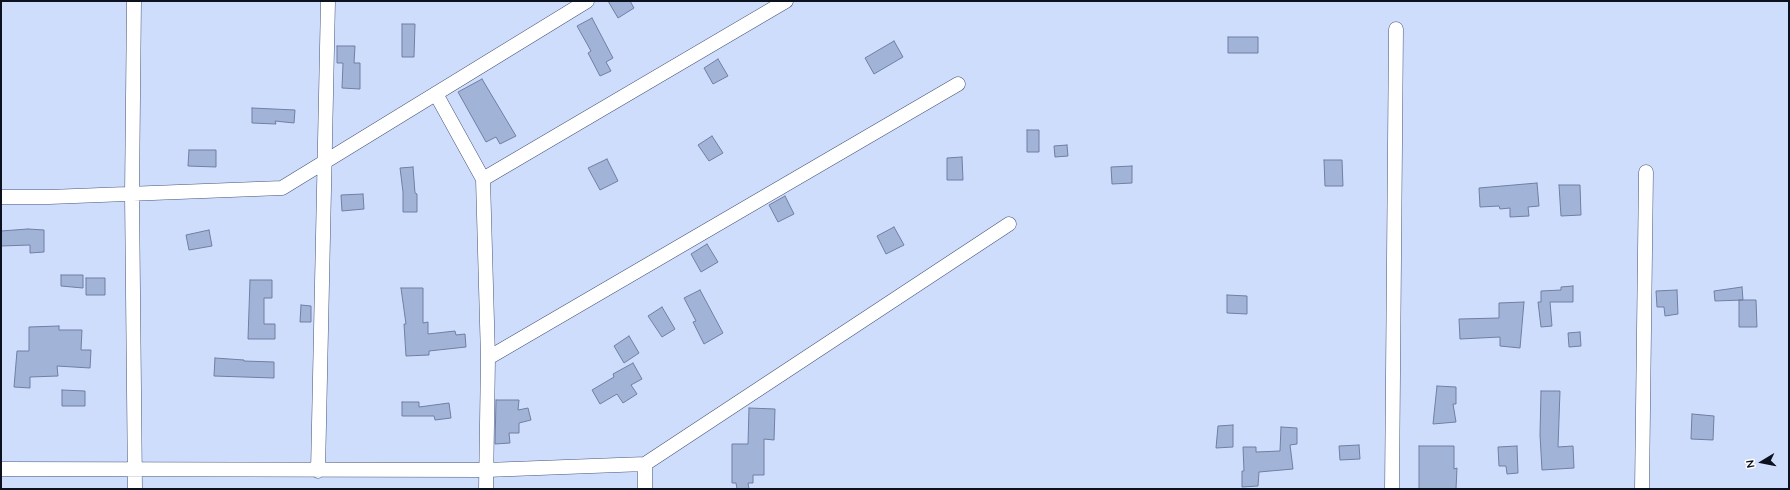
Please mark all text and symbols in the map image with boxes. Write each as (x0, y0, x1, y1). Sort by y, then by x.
north arrow (1742, 442, 1782, 482)
text: N (1743, 459, 1758, 469)

